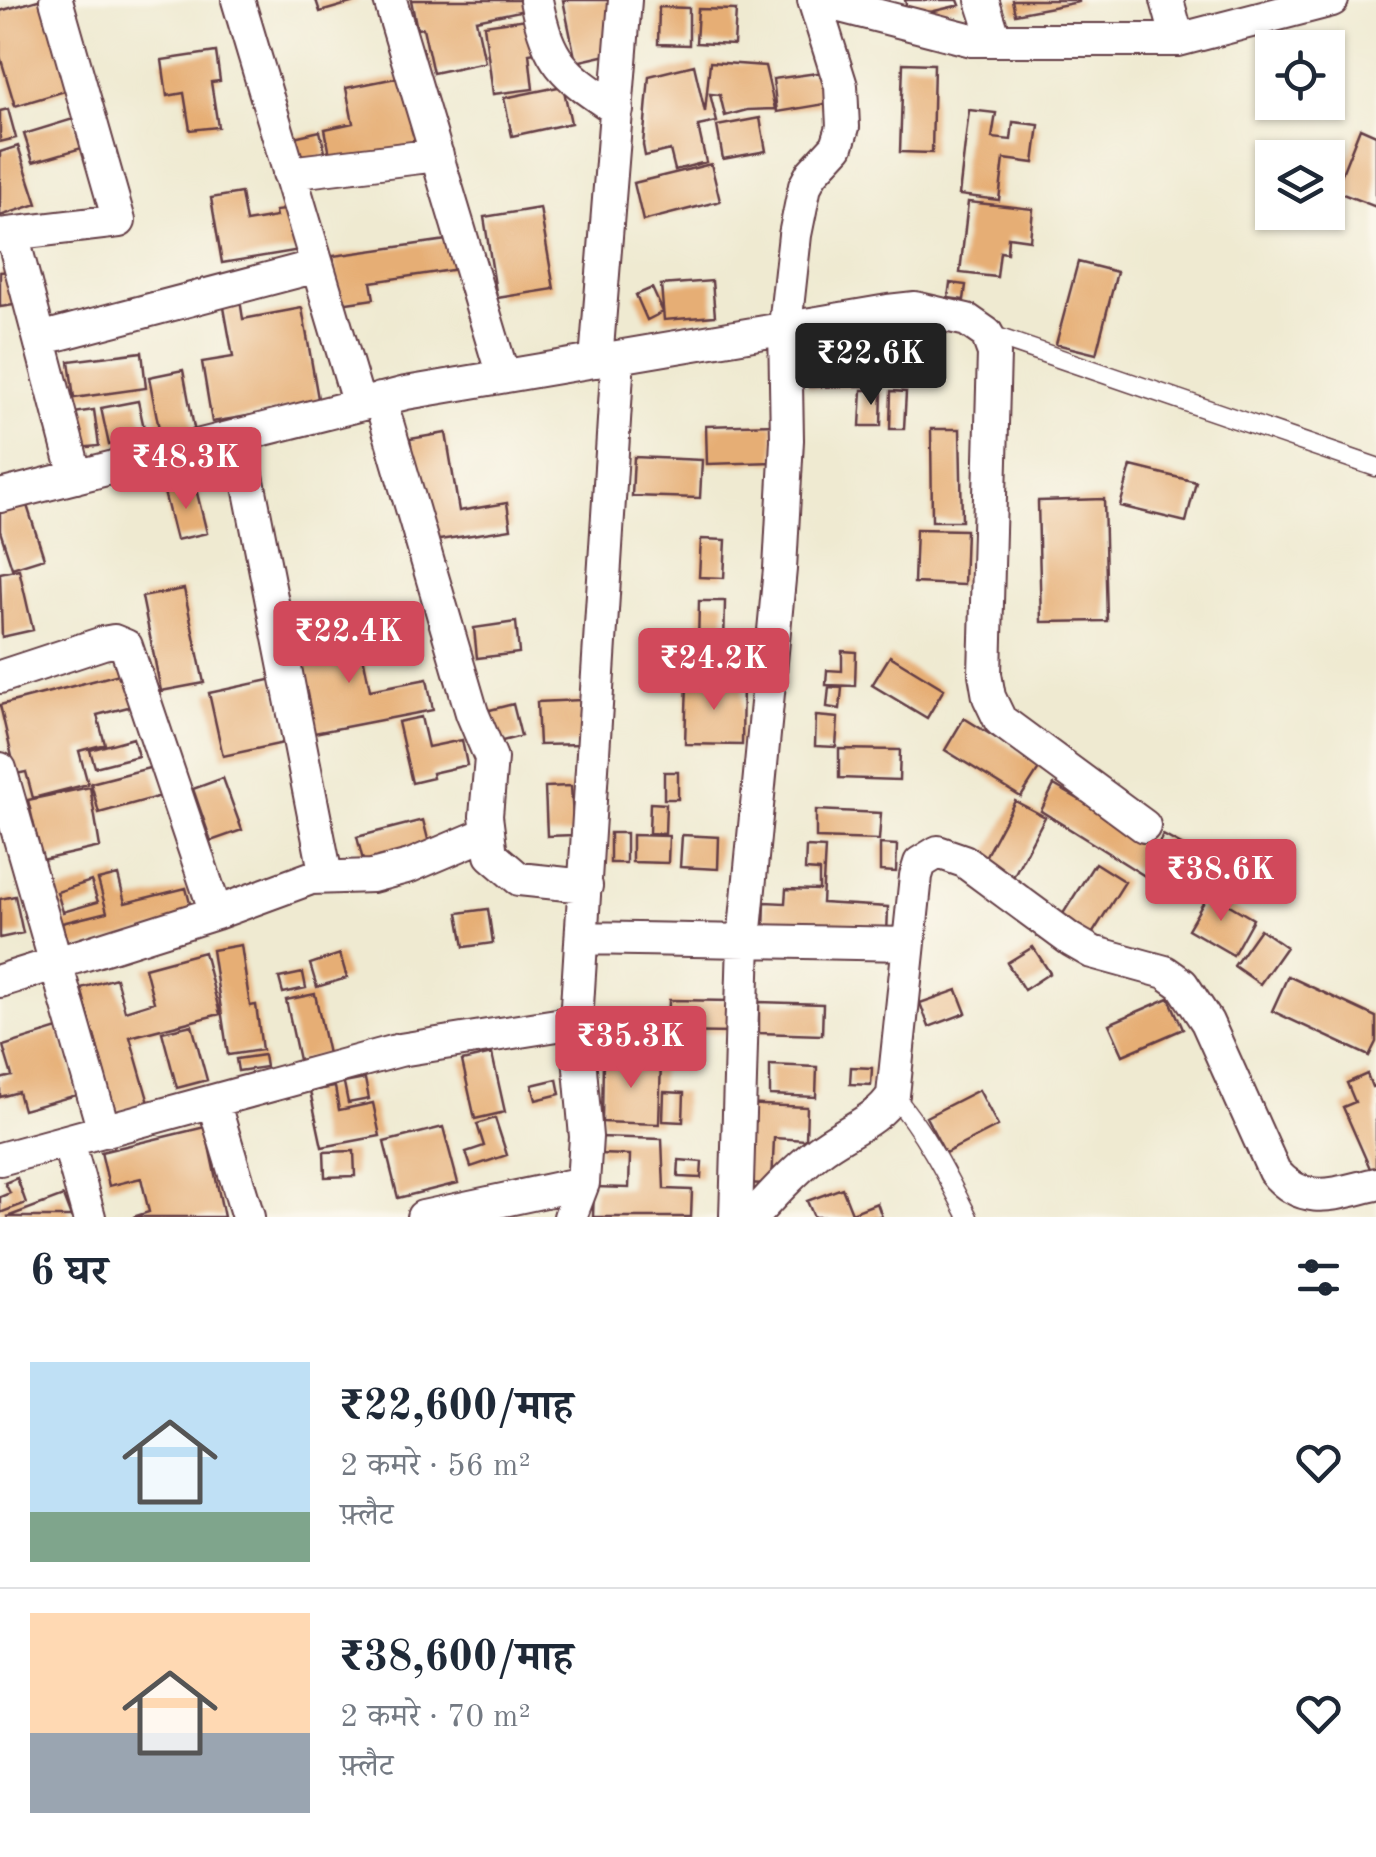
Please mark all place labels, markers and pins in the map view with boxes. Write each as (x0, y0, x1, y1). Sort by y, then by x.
pin: ₹22.6K (790, 323, 952, 408)
pin: ₹48.3K (105, 427, 267, 512)
pin: ₹22.4K (268, 601, 430, 686)
pin: ₹24.2K (633, 628, 795, 713)
pin: ₹38.6K (1140, 839, 1302, 924)
pin: ₹35.3K (550, 1006, 712, 1091)

